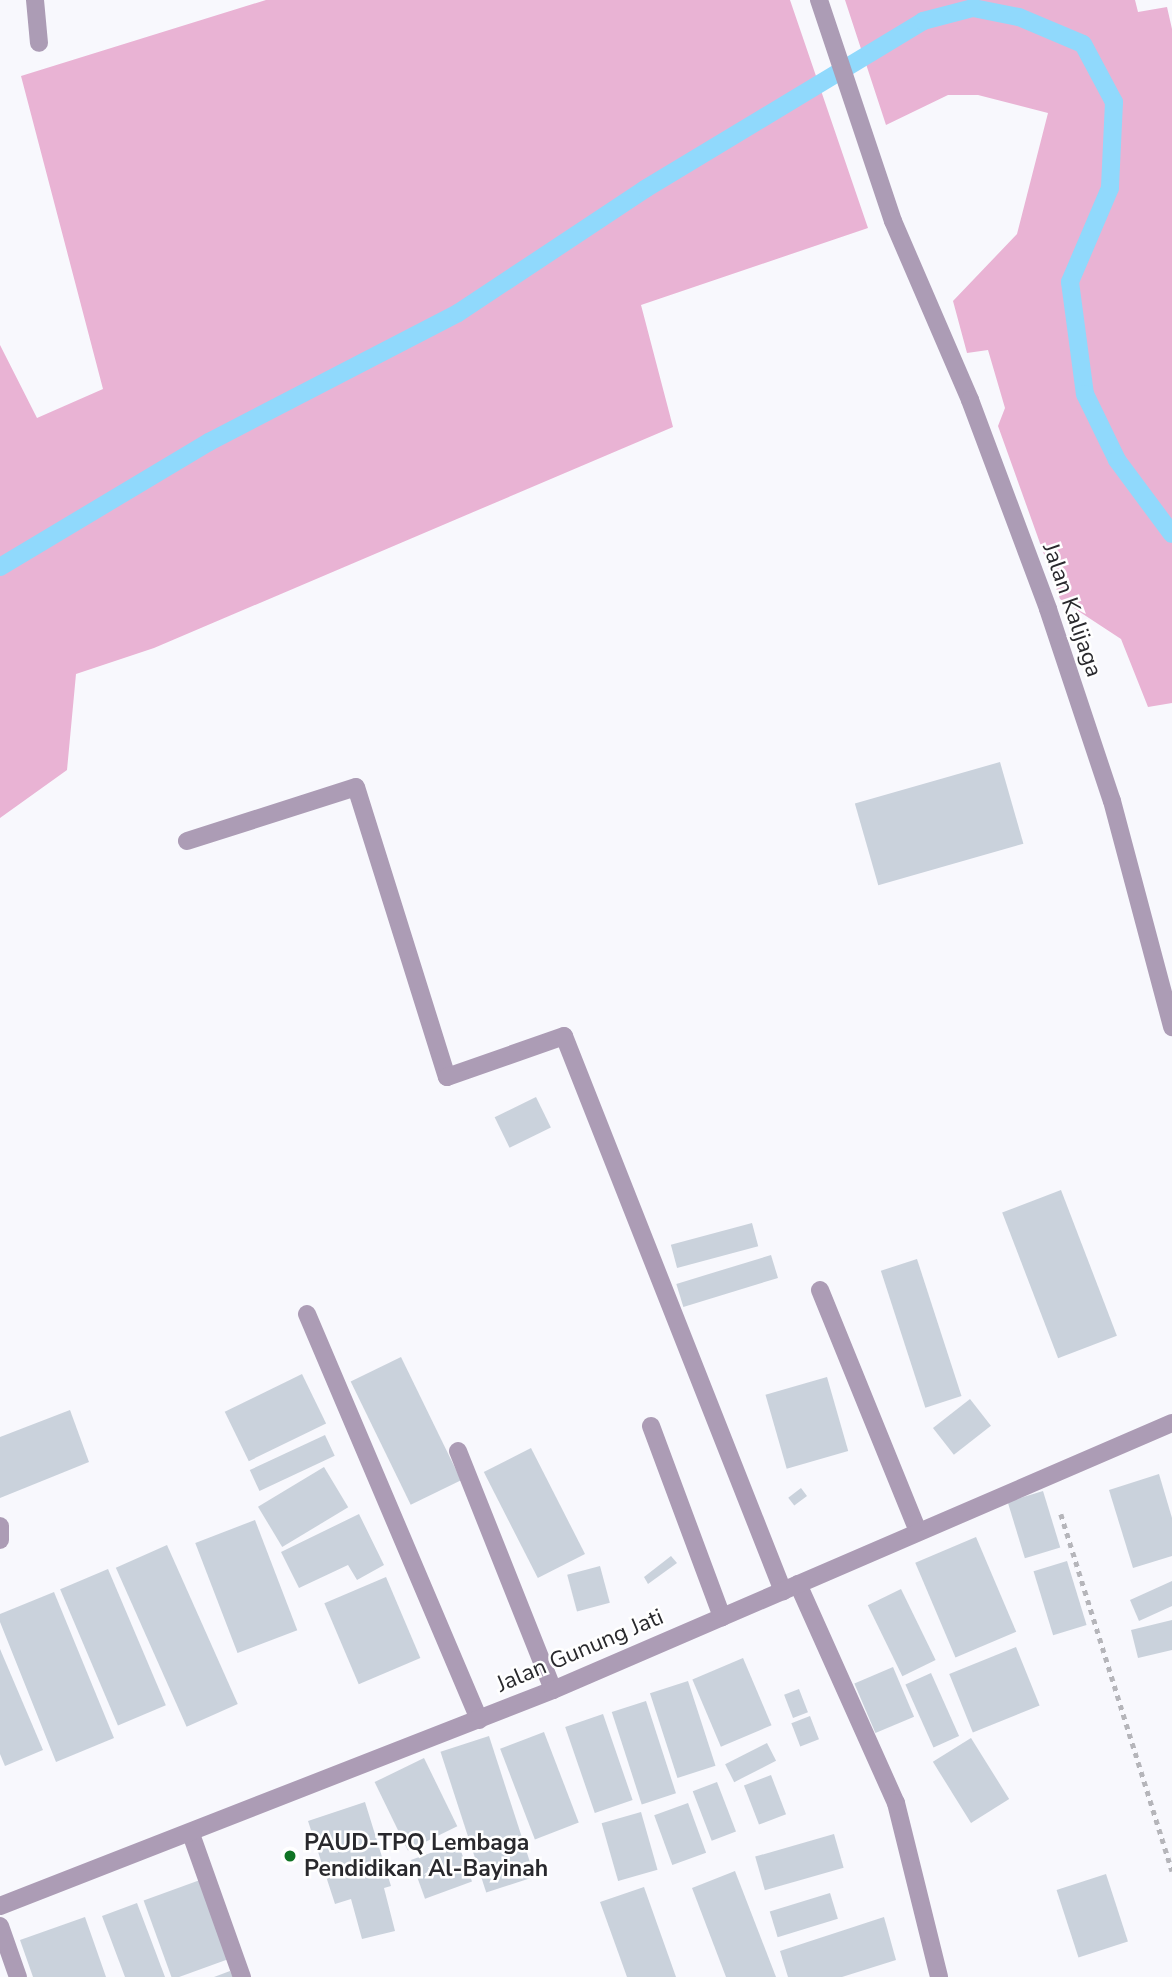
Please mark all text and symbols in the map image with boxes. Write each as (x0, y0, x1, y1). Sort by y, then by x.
street label: Jalan Kalijaga (1036, 540, 1108, 680)
street label: Jalan Gunung Jati (492, 1603, 668, 1699)
place label: PAUD-TPQ Lembaga Pendidikan Al-Bayinah (304, 1829, 548, 1883)
marker: PAUD-TPQ Lembaga Pendidikan Al-Bayinah (282, 1848, 298, 1864)

